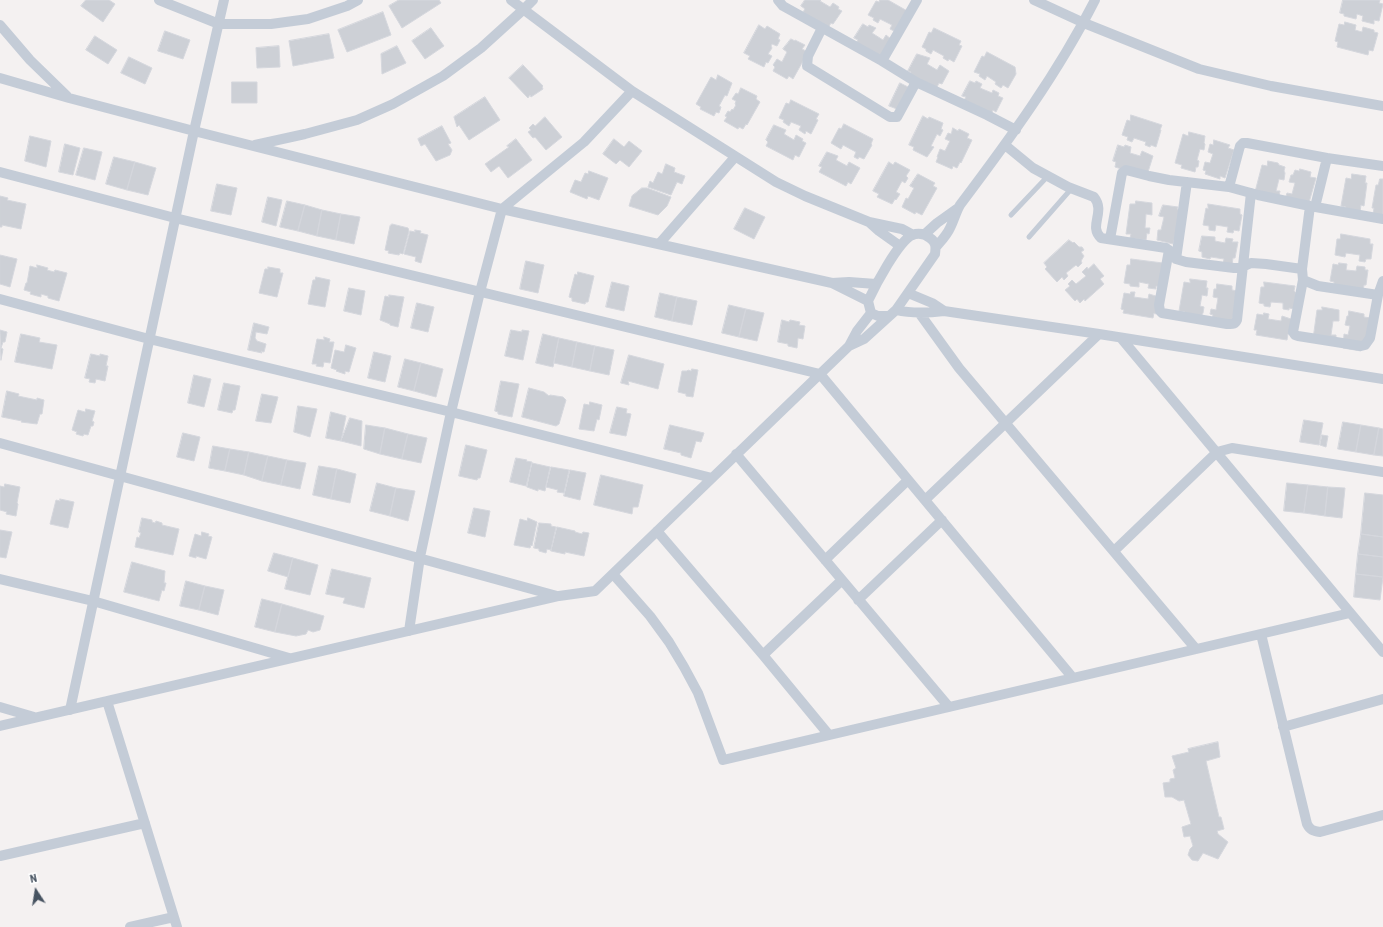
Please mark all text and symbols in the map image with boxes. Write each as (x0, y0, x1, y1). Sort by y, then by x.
north arrow (16, 871, 56, 911)
text: N (29, 872, 38, 886)

